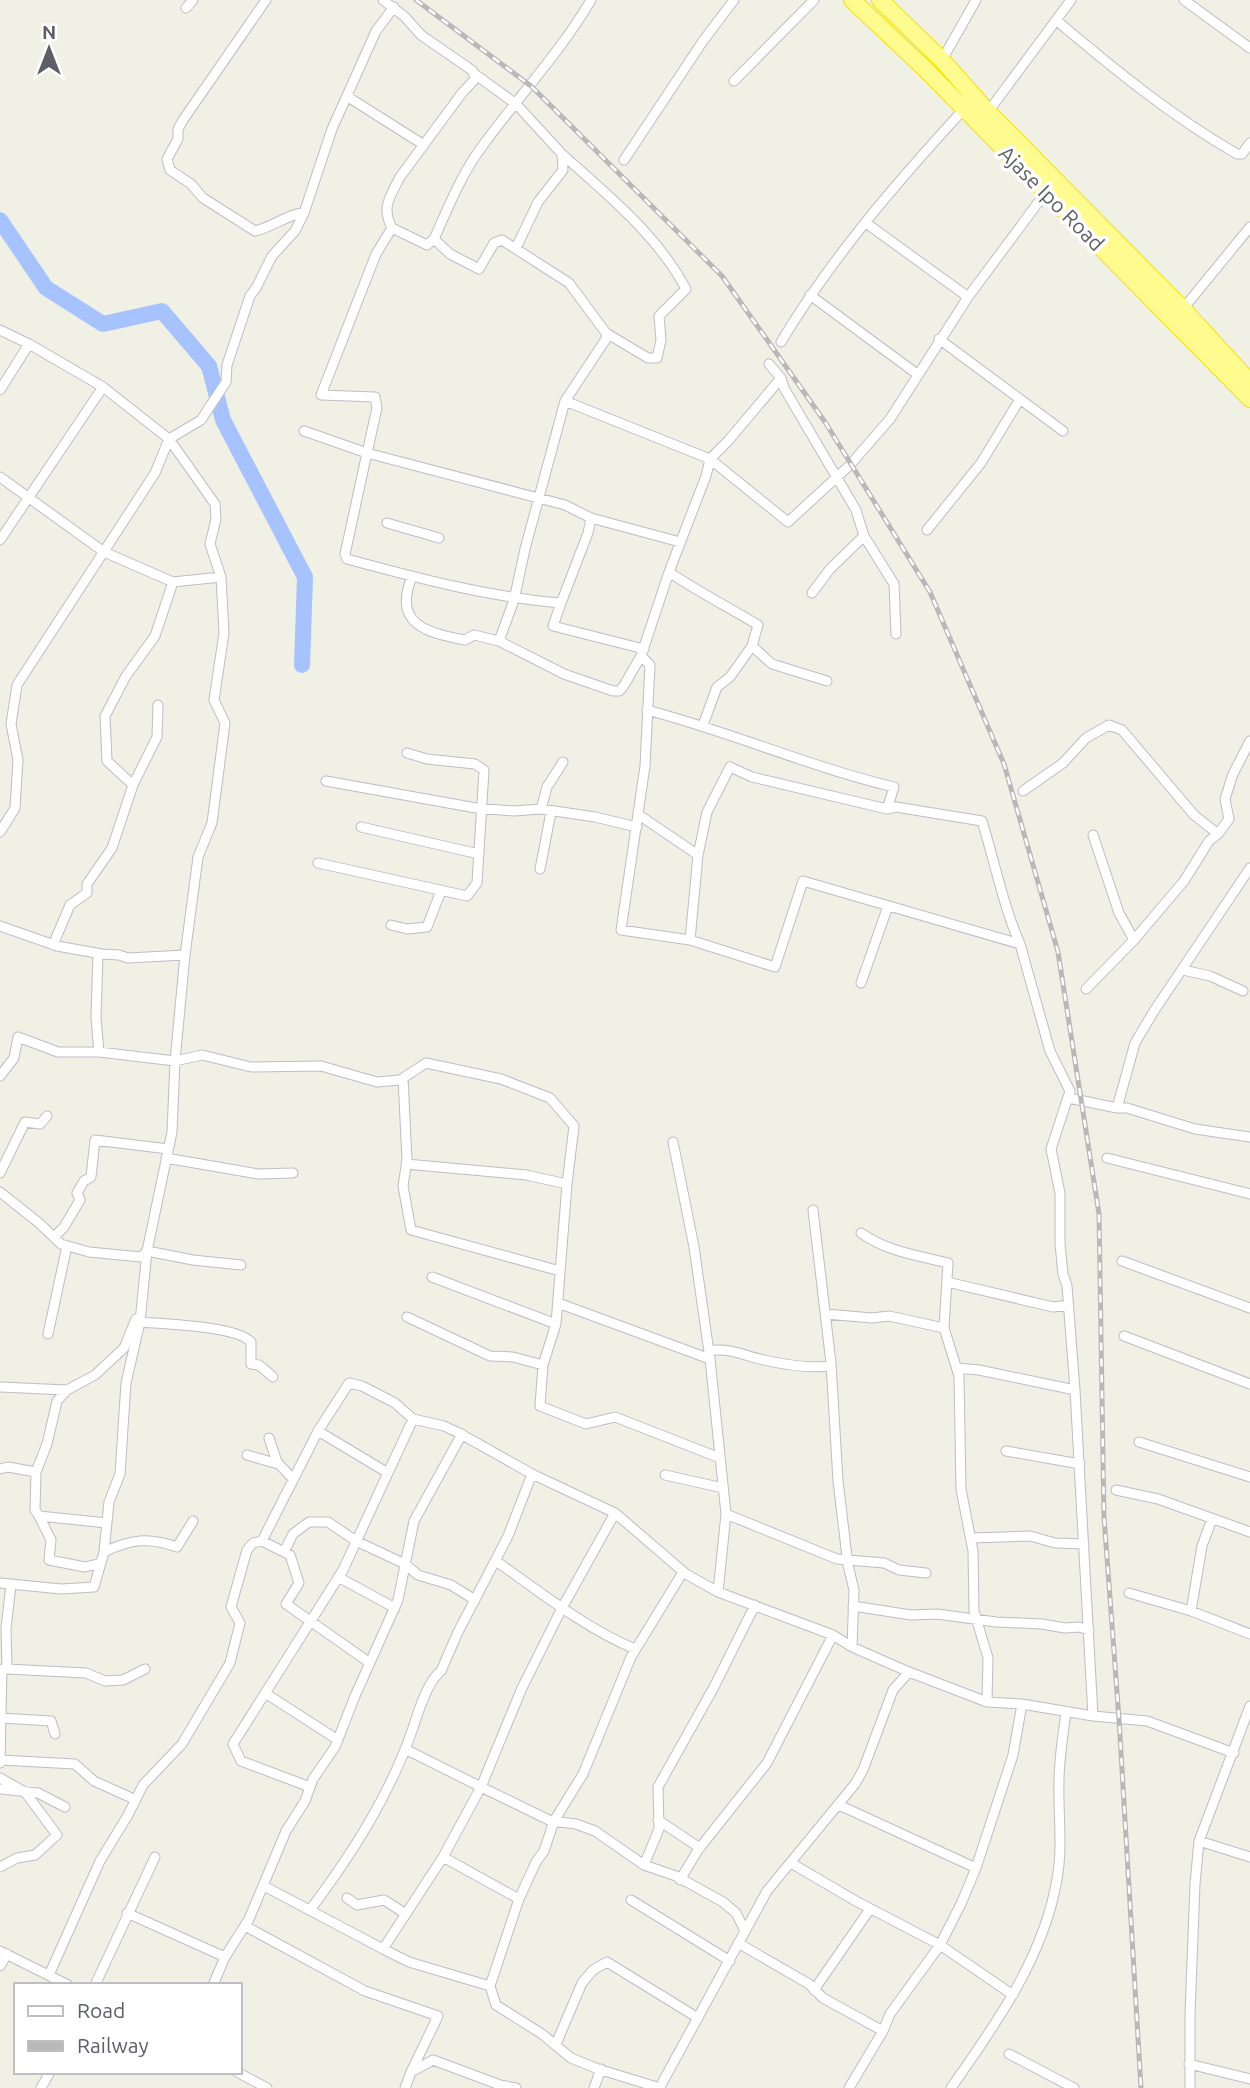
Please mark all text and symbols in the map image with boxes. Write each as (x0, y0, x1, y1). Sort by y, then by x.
north arrow (14, 14, 84, 84)
text: N (42, 21, 56, 43)
street label: Ajase Ipo Road (995, 141, 1109, 255)
legend (14, 1983, 242, 2074)
text: Road (77, 1998, 125, 2022)
text: Railway (77, 2033, 149, 2057)

